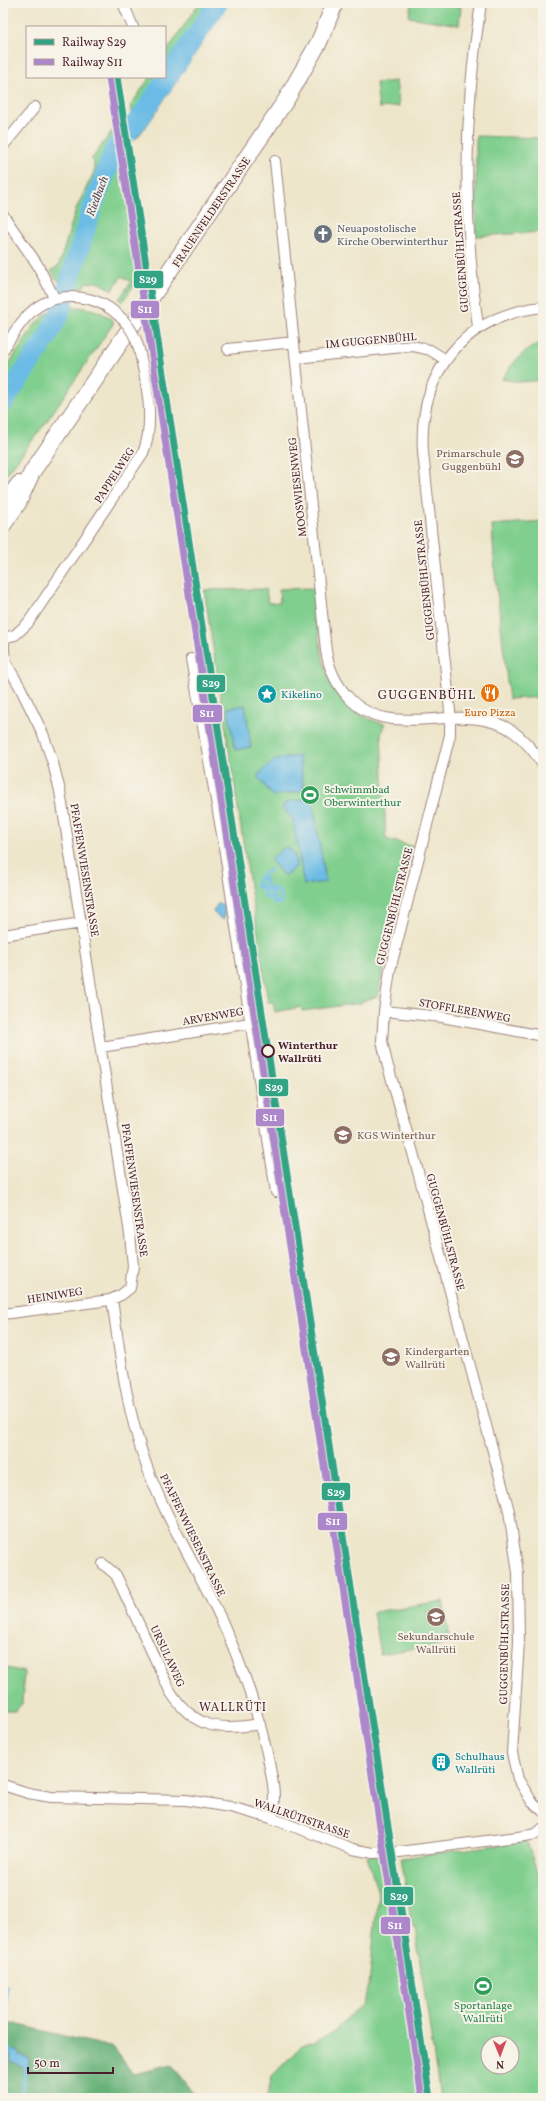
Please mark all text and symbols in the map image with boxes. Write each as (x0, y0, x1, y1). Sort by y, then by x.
legend (26, 26, 166, 78)
text: Railway S29 (62, 35, 126, 51)
text: Railway S11 (62, 55, 123, 71)
street label: FRAUENFELDERSTRASSE (170, 154, 255, 271)
water label: Riedbach (83, 174, 113, 219)
street label: GUGGENBÜHLSTRASSE (450, 191, 473, 313)
place label: Neuapostolische Kirche Oberwinterthur (337, 222, 448, 250)
church icon: Neuapostolische Kirche Oberwinterthur (312, 223, 334, 245)
line badge: S29 (133, 270, 164, 289)
text: S29 (139, 273, 157, 288)
line badge: S11 (130, 300, 160, 319)
text: S11 (138, 303, 152, 318)
street label: IM GUGGENBÜHL (325, 330, 417, 353)
street label: MOOSWIESENWEG (286, 436, 311, 537)
street label: PAPPELWEG (91, 445, 139, 507)
place label: Primarschule Guggenbühl (436, 447, 501, 475)
school or university icon: Primarschule Guggenbühl (504, 448, 526, 470)
street label: GUGGENBÜHLSTRASSE (412, 519, 439, 641)
line badge: S29 (196, 674, 226, 693)
text: S29 (202, 677, 220, 692)
restaurant icon: Euro Pizza (479, 682, 501, 704)
place icon: Kikelino (256, 683, 278, 705)
district label: GUGGENBÜHL (378, 687, 476, 705)
place label: Kikelino (281, 688, 322, 703)
line badge: S11 (192, 704, 223, 723)
place label: Euro Pizza (464, 706, 516, 721)
text: S11 (200, 707, 214, 722)
place label: Schwimmbad Oberwinterthur (324, 783, 401, 811)
sports icon: Schwimmbad Oberwinterthur (299, 784, 321, 806)
street label: PFAFFENWIESENSTRASSE (66, 802, 102, 938)
street label: GUGGENBÜHLSTRASSE (374, 846, 417, 967)
street label: STOFFLERENWEG (418, 996, 512, 1027)
street label: ARVENWEG (181, 1005, 245, 1030)
place label: Winterthur Wallrüti (278, 1039, 338, 1067)
marker: Winterthur Wallrüti (261, 1044, 275, 1058)
line badge: S29 (258, 1078, 289, 1097)
text: S29 (265, 1081, 283, 1096)
line badge: S11 (255, 1108, 285, 1127)
text: S11 (263, 1111, 277, 1126)
street label: PFAFFENWIESENSTRASSE (117, 1122, 150, 1258)
school or university icon: KGS Winterthur (332, 1124, 354, 1146)
place label: KGS Winterthur (357, 1129, 436, 1144)
street label: GUGGENBÜHLSTRASSE (422, 1172, 468, 1293)
street label: HEINIWEG (26, 1285, 84, 1308)
place label: Kindergarten Wallrüti (405, 1345, 470, 1373)
school or university icon: Kindergarten Wallrüti (380, 1346, 402, 1368)
street label: PFAFFENWIESENSTRASSE (155, 1472, 228, 1600)
line badge: S29 (321, 1482, 351, 1501)
text: S29 (327, 1486, 345, 1501)
line badge: S11 (317, 1512, 348, 1531)
text: S11 (326, 1515, 340, 1530)
street label: GUGGENBÜHLSTRASSE (497, 1583, 514, 1705)
school or university icon: Sekundarschule Wallrüti (425, 1606, 447, 1628)
street label: URSULAWEG (146, 1623, 188, 1690)
place label: Sekundarschule Wallrüti (398, 1630, 474, 1658)
district label: WALLRÜTI (199, 1699, 267, 1716)
place label: Schulhaus Wallrüti (455, 1750, 505, 1778)
building icon: Schulhaus Wallrüti (430, 1751, 452, 1773)
street label: WALLRÜTISTRASSE (251, 1796, 352, 1843)
line badge: S29 (383, 1886, 414, 1906)
text: S29 (390, 1890, 408, 1905)
line badge: S11 (380, 1916, 411, 1935)
text: S11 (388, 1919, 402, 1934)
sports icon: Sportanlage Wallrüti (472, 1975, 494, 1997)
place label: Sportanlage Wallrüti (454, 1999, 512, 2027)
north arrow (480, 2035, 520, 2075)
scale bar (28, 2049, 113, 2075)
text: 50 m (34, 2056, 60, 2072)
text: N (496, 2056, 504, 2071)

